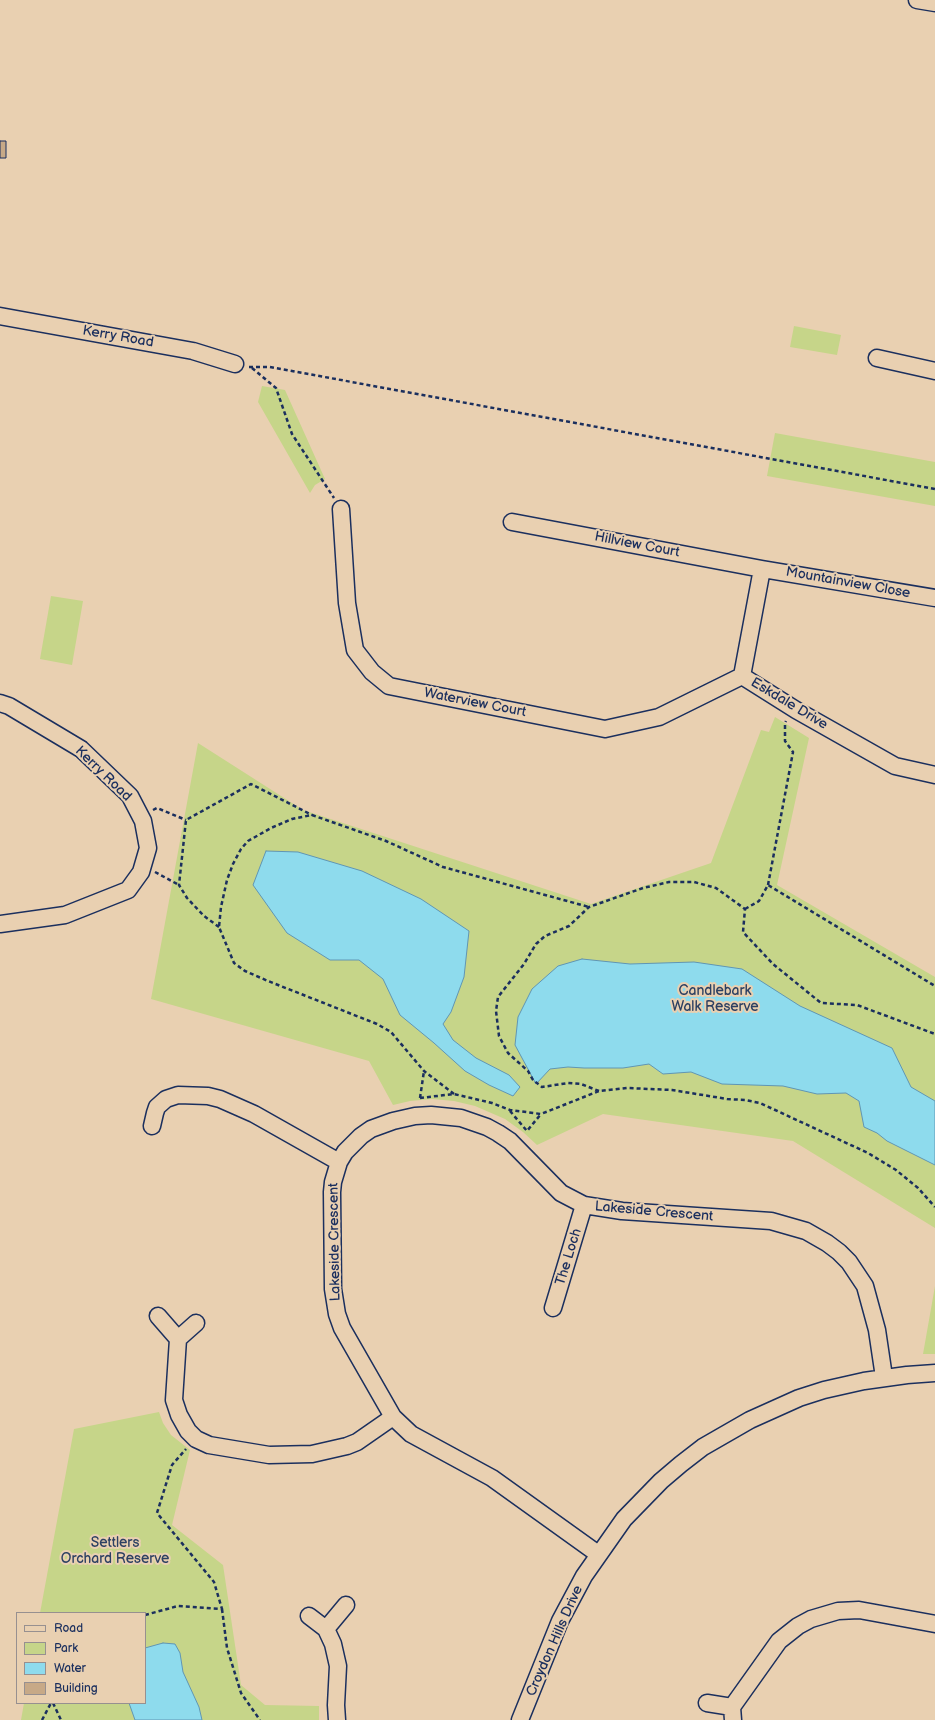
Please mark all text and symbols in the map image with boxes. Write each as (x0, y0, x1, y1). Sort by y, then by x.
street label: Kerry Road (81, 322, 155, 352)
street label: Hillview Court (593, 529, 681, 561)
street label: Mountainview Close (784, 564, 912, 602)
street label: Eskdale Drive (747, 674, 831, 734)
street label: Waterview Court (423, 685, 527, 721)
street label: Kerry Road (71, 743, 135, 805)
park label: Candlebark Walk Reserve (671, 983, 759, 1016)
street label: Lakeside Crescent (326, 1183, 344, 1301)
street label: Lakeside Crescent (594, 1198, 714, 1226)
street label: The Loch (552, 1227, 586, 1287)
park label: Settlers Orchard Reserve (61, 1535, 169, 1568)
street label: Croydon Hills Drive (523, 1583, 587, 1699)
legend (16, 1612, 146, 1704)
text: Road (54, 1621, 83, 1636)
text: Park (54, 1641, 78, 1656)
text: Water (54, 1661, 86, 1676)
text: Building (54, 1681, 98, 1696)

